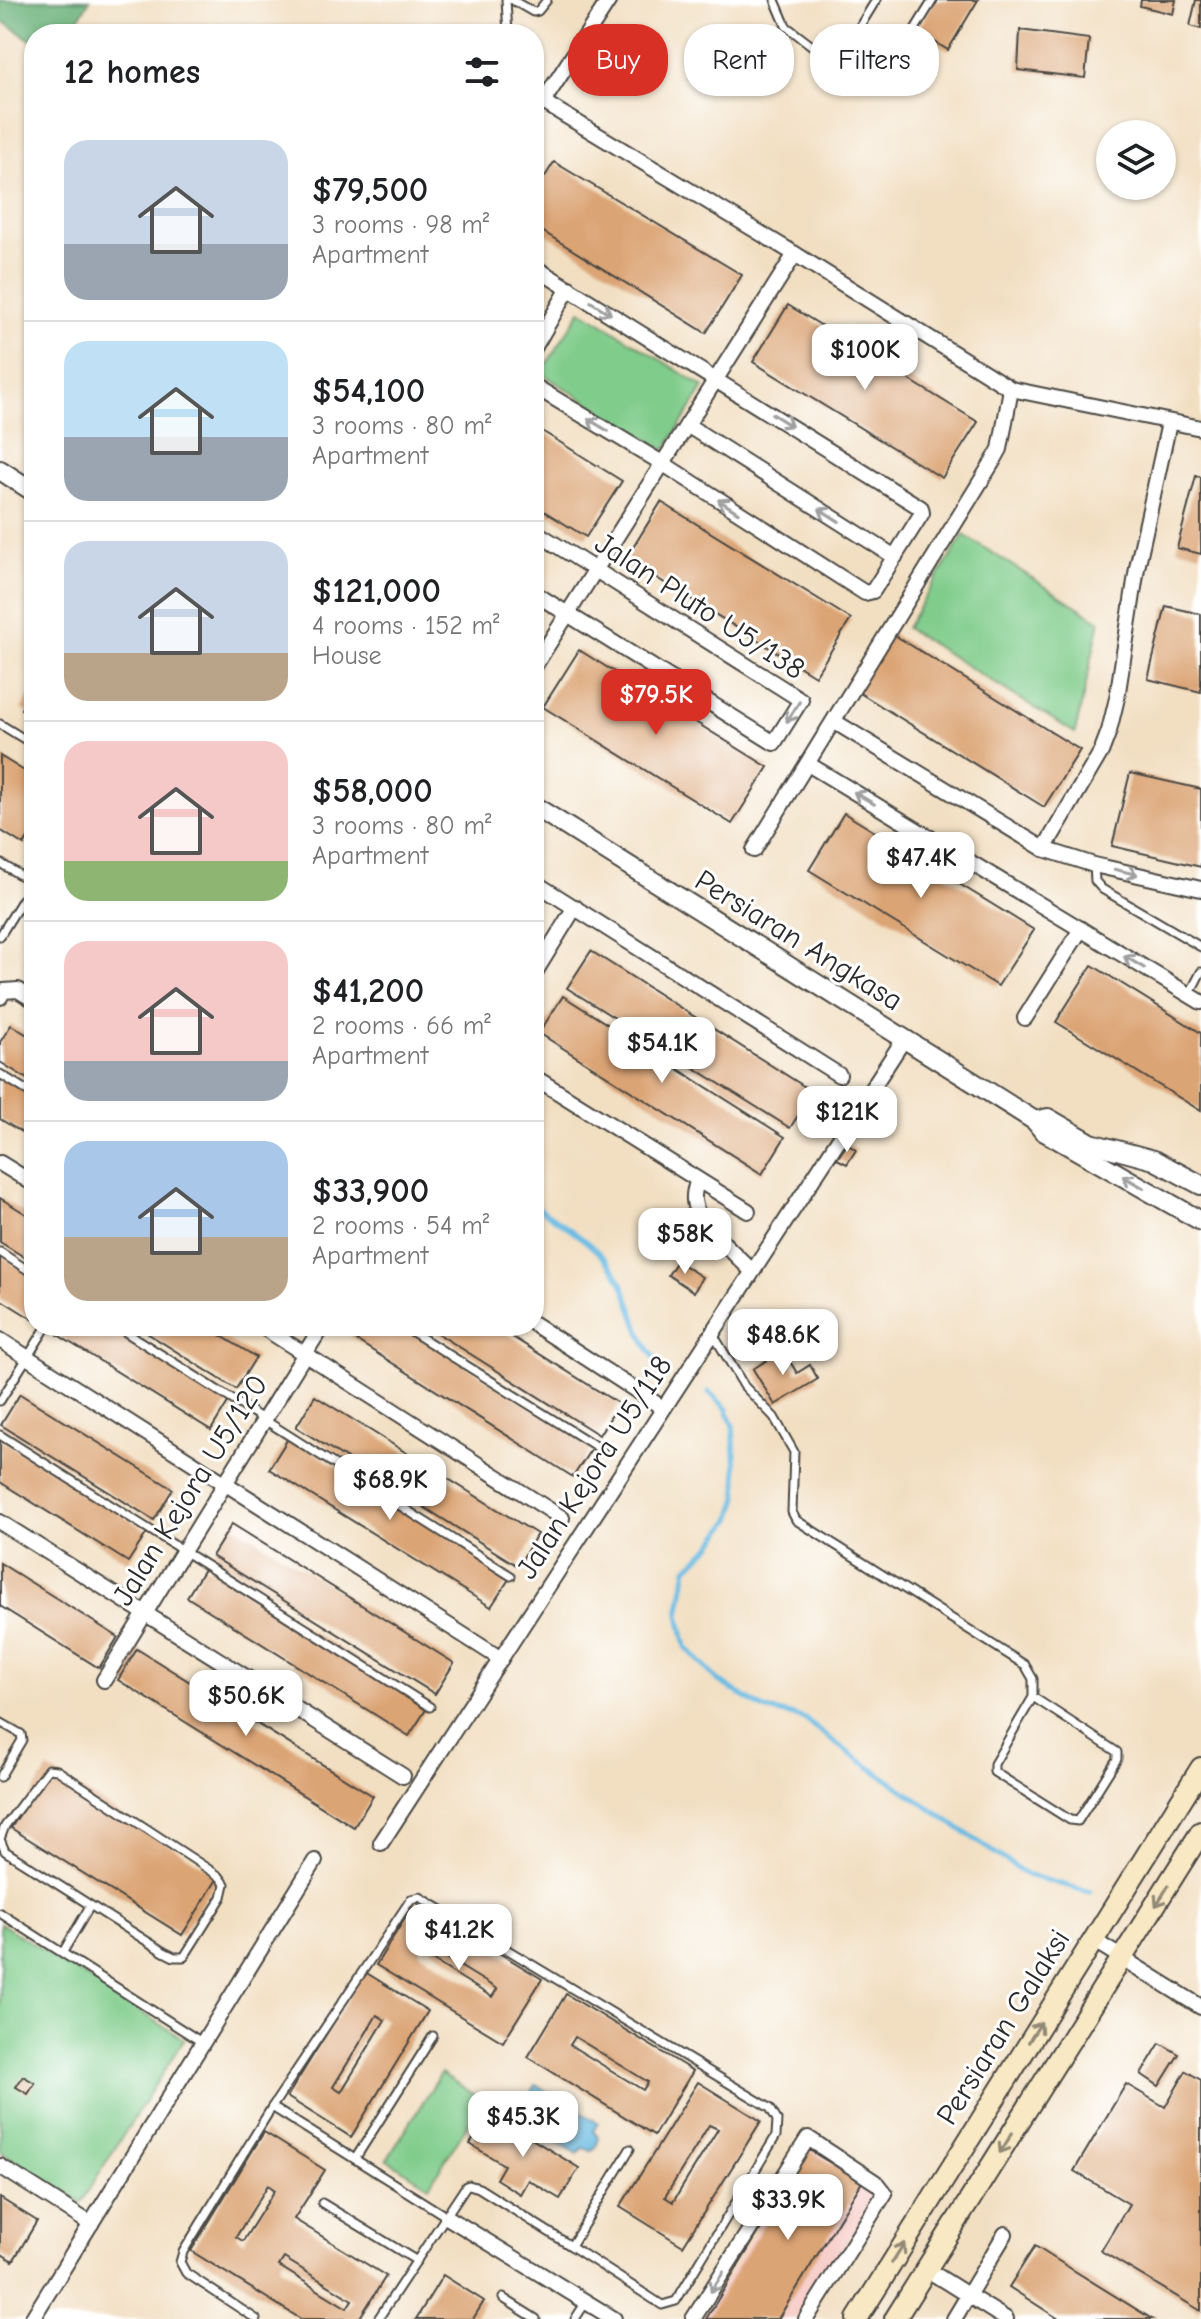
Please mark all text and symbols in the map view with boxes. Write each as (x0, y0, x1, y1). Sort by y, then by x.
chip: Buy (568, 24, 668, 96)
chip: Rent (684, 24, 794, 96)
chip: Filters (810, 24, 939, 96)
icon: filters (460, 50, 504, 94)
text: 12 homes (64, 52, 200, 92)
map controls (1096, 120, 1176, 200)
button: layers (1096, 120, 1176, 200)
text: $79,500 (312, 170, 428, 210)
icon: home (128, 172, 224, 268)
text: 3 rooms · 98 m² (312, 210, 489, 240)
text: Apartment (312, 240, 428, 270)
one-way arrow (589, 300, 612, 316)
pin: $100K (809, 324, 921, 392)
text: $100K (830, 335, 900, 365)
text: $54,100 (312, 371, 425, 411)
icon: home (128, 373, 224, 469)
text: 3 rooms · 80 m² (312, 411, 491, 441)
one-way arrow (770, 413, 793, 429)
one-way arrow (587, 417, 610, 433)
text: Apartment (312, 441, 428, 471)
one-way arrow (717, 497, 740, 513)
one-way arrow (818, 506, 841, 522)
street label: Jalan Pluto U5/138 (588, 526, 811, 687)
text: $121,000 (312, 571, 441, 611)
icon: home (128, 573, 224, 669)
text: 4 rooms · 152 m² (312, 611, 500, 641)
text: House (312, 641, 382, 671)
pin: $79.5K (591, 669, 721, 737)
text: $79.5K (619, 680, 693, 710)
one-way arrow (785, 700, 801, 723)
text: $58,000 (312, 771, 433, 811)
icon: home (128, 773, 224, 869)
one-way arrow (853, 790, 876, 806)
text: 3 rooms · 80 m² (312, 811, 491, 841)
pin: $47.4K (856, 832, 986, 900)
text: Apartment (312, 841, 428, 871)
text: $47.4K (885, 843, 957, 873)
street label: Persiaran Angkasa (689, 863, 909, 1018)
one-way arrow (1112, 865, 1138, 880)
one-way arrow (1123, 954, 1146, 970)
text: $41,200 (312, 971, 424, 1011)
icon: home (128, 973, 224, 1069)
text: 2 rooms · 66 m² (312, 1011, 491, 1041)
pin: $54.1K (597, 1017, 727, 1085)
text: $54.1K (626, 1028, 698, 1058)
text: Apartment (312, 1041, 428, 1071)
pin: $121K (791, 1086, 903, 1154)
text: $121K (815, 1097, 879, 1127)
text: $33,900 (312, 1171, 429, 1211)
icon: home (128, 1173, 224, 1269)
one-way arrow (1122, 1174, 1145, 1190)
pin: $58K (638, 1208, 732, 1276)
text: 2 rooms · 54 m² (312, 1211, 489, 1241)
text: $58K (656, 1219, 714, 1249)
text: Apartment (312, 1241, 428, 1271)
pin: $48.6K (718, 1309, 848, 1377)
text: $48.6K (746, 1320, 820, 1350)
street label: Jalan Kejora U5/118 (509, 1349, 680, 1585)
street label: Jalan Kejora U5/120 (105, 1368, 276, 1612)
pin: $68.9K (325, 1454, 455, 1522)
text: $68.9K (352, 1465, 428, 1495)
pin: $50.6K (181, 1670, 311, 1738)
text: $50.6K (207, 1681, 285, 1711)
one-way arrow (1153, 1884, 1170, 1906)
pin: $41.2K (394, 1904, 524, 1972)
text: $41.2K (424, 1915, 494, 1945)
street label: Persiaran Galaksi (929, 1923, 1077, 2131)
one-way arrow (1028, 2021, 1044, 2044)
pin: $45.3K (458, 2091, 588, 2159)
text: $45.3K (486, 2102, 560, 2132)
one-way arrow (997, 2131, 1013, 2154)
pin: $33.9K (723, 2174, 853, 2242)
text: $33.9K (751, 2185, 825, 2215)
one-way arrow (890, 2242, 906, 2265)
one-way arrow (708, 2270, 724, 2293)

